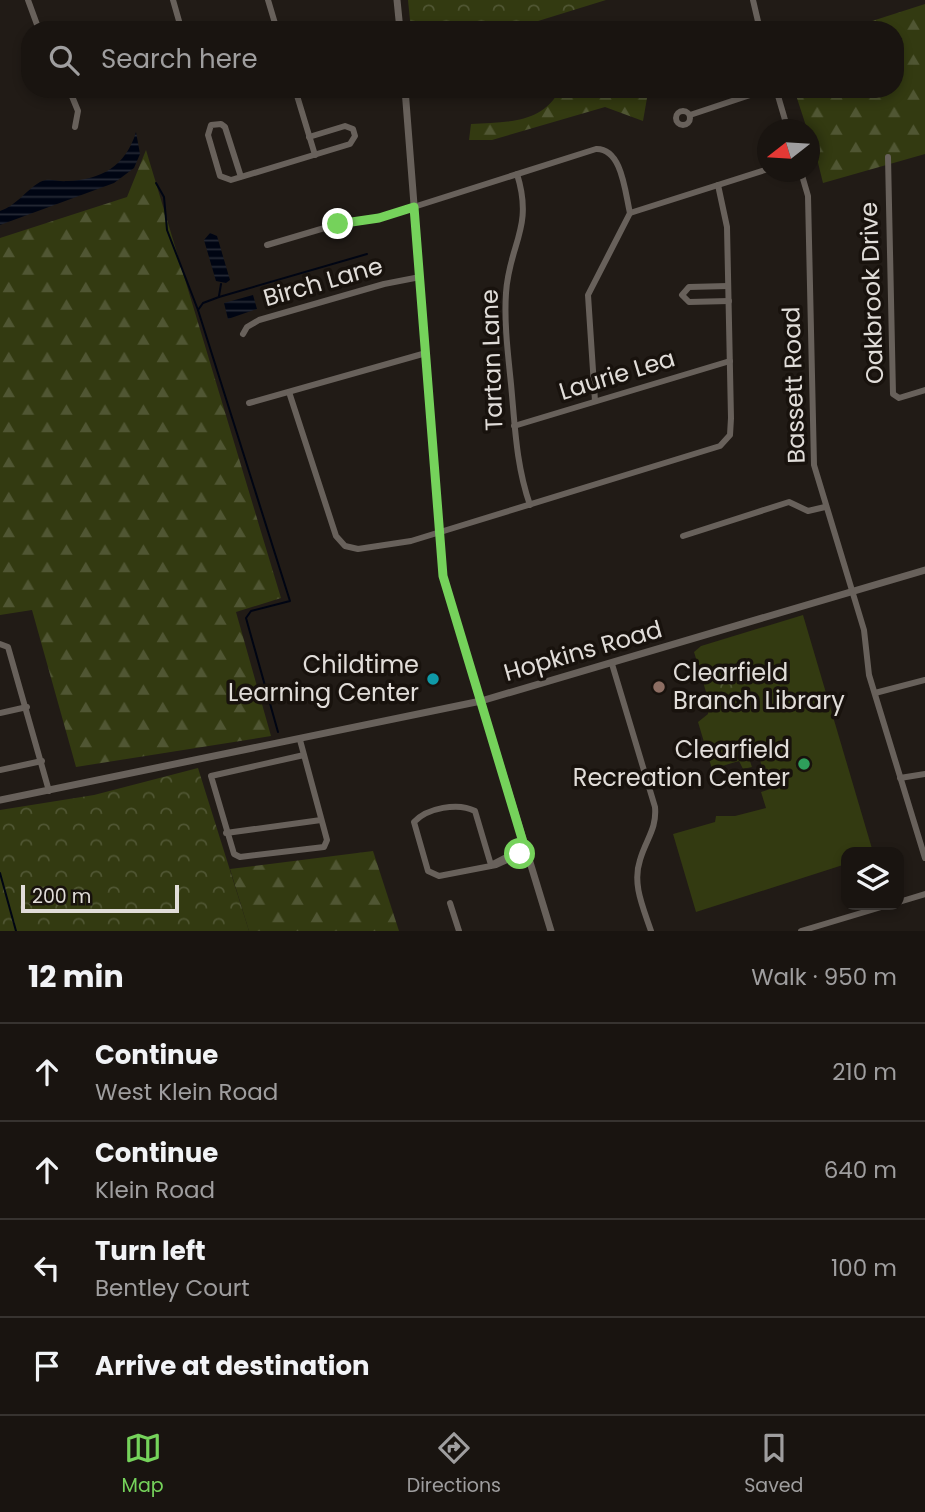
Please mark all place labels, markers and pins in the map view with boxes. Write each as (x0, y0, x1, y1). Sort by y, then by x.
place label: Childtime Learning Center (228, 648, 419, 709)
place label: Clearfield Branch Library (673, 656, 845, 717)
marker: Childtime Learning Center (425, 671, 441, 687)
marker: Clearfield Branch Library (651, 679, 667, 695)
place label: Clearfield Recreation Center (573, 733, 790, 794)
marker: Clearfield Recreation Center (796, 756, 812, 772)

